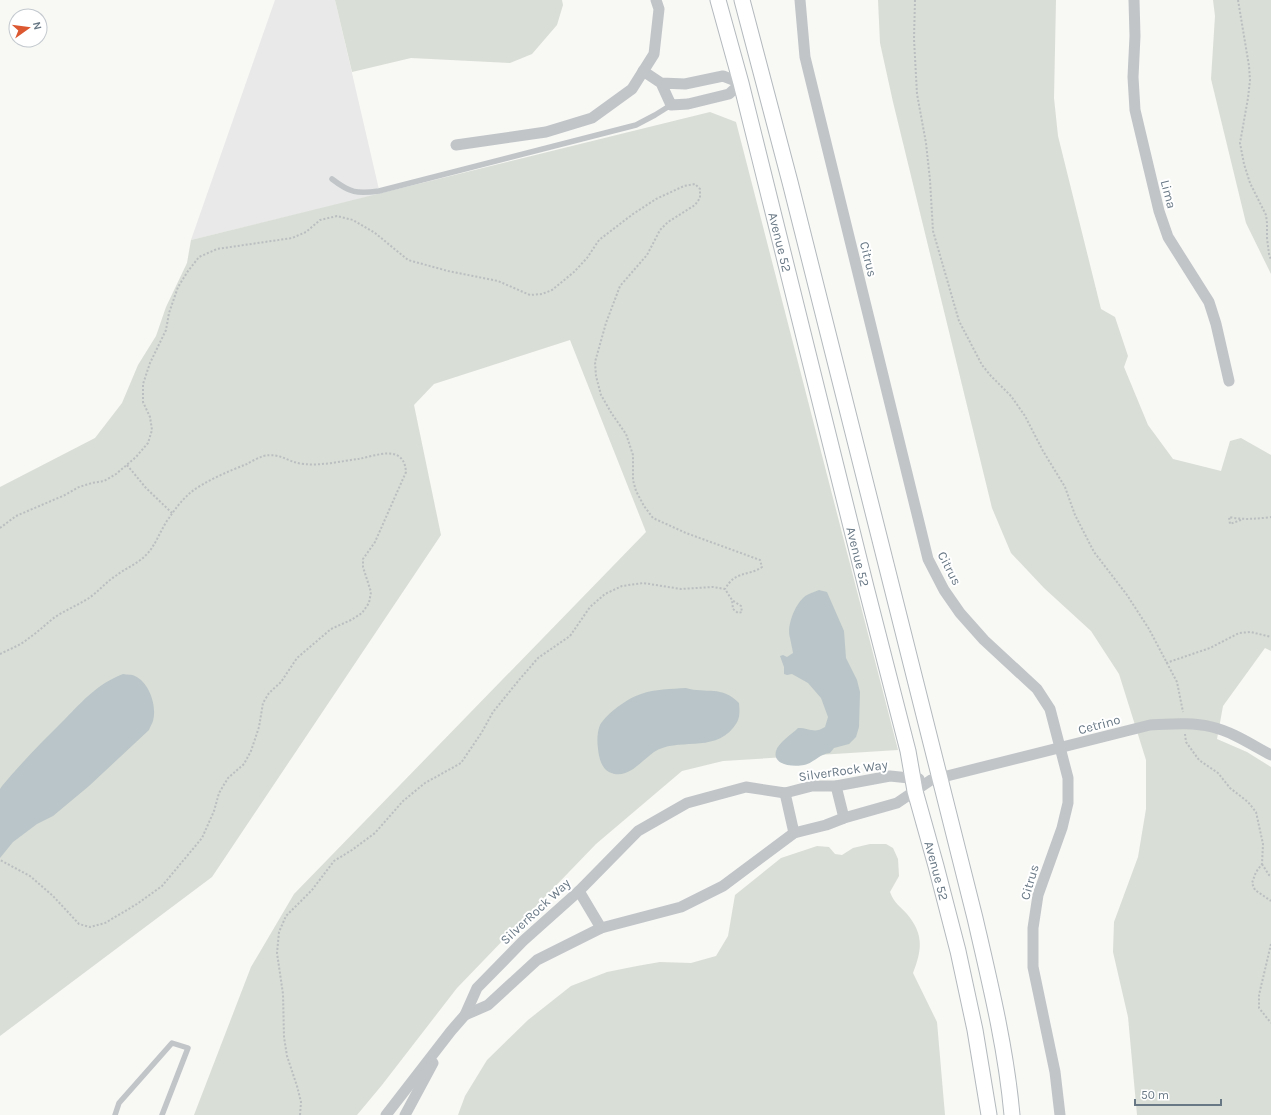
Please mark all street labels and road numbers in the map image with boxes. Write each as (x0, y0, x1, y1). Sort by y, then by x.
street label: Lima (1157, 178, 1180, 210)
street label: Avenue 52 (765, 211, 795, 273)
street label: Citrus (857, 240, 880, 279)
street label: Avenue 52 (843, 525, 873, 588)
street label: Citrus (935, 549, 965, 588)
street label: Cetrino (1076, 712, 1122, 737)
street label: SilverRock Way (798, 757, 889, 784)
street label: Avenue 52 (921, 839, 952, 902)
street label: Citrus (1017, 863, 1042, 902)
street label: SilverRock Way (497, 875, 573, 948)

